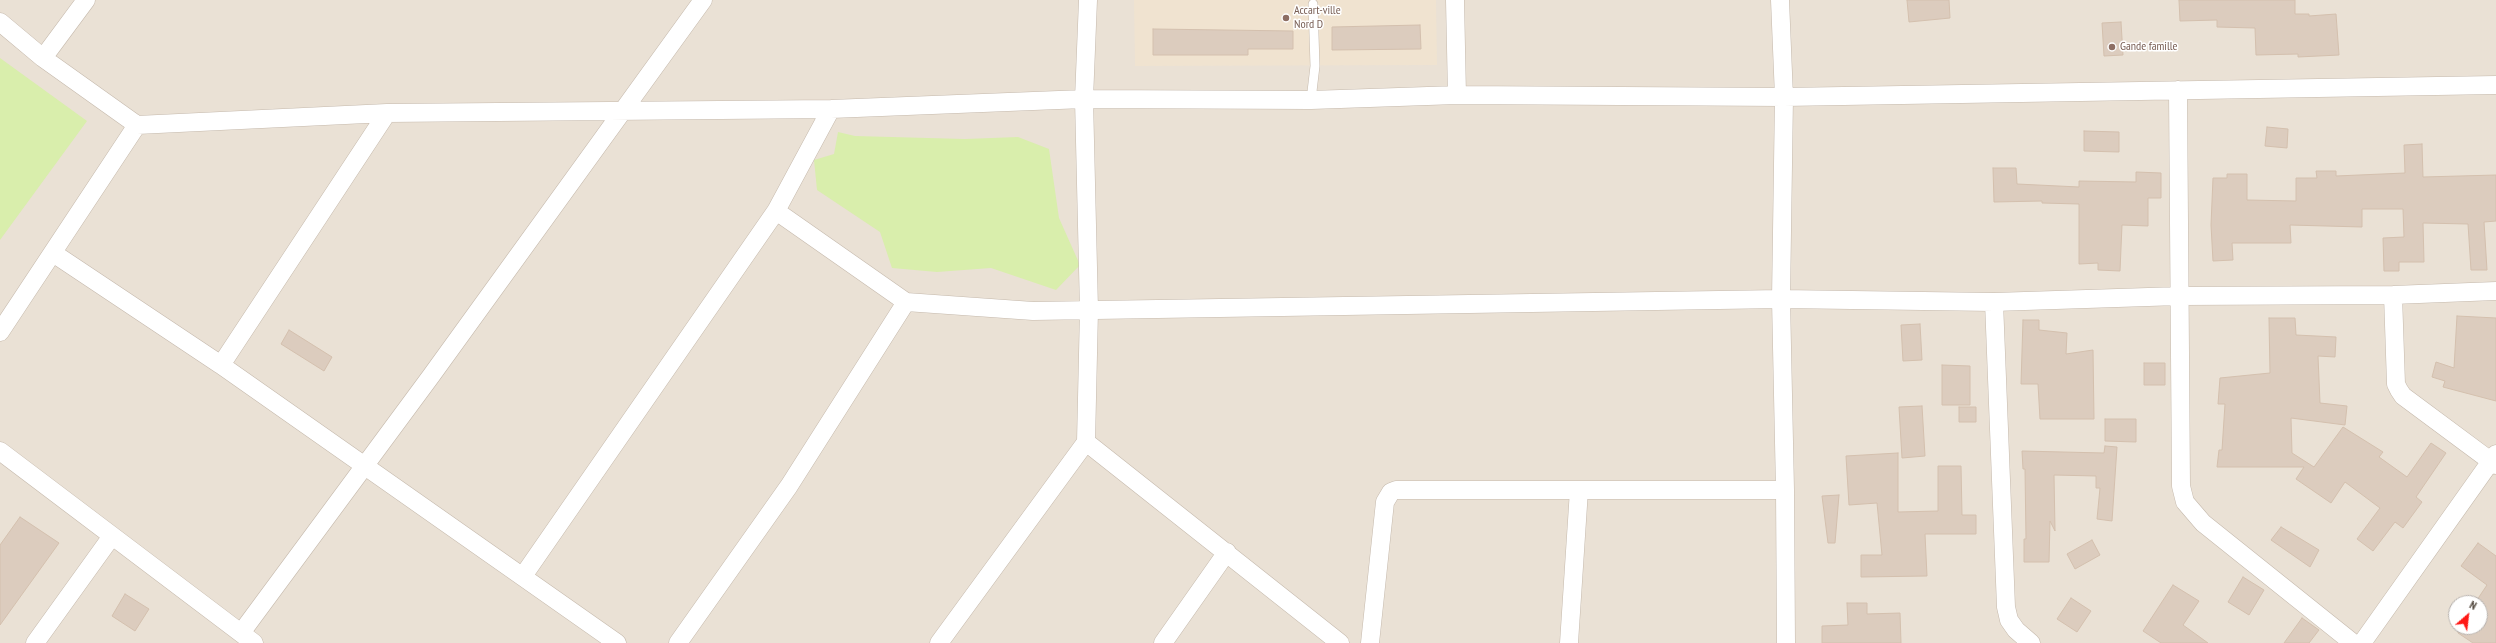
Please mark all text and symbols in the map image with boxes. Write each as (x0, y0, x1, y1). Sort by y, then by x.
place label: Accart-ville Nord D (1294, 4, 1341, 32)
marker: Accart-ville Nord D (1281, 13, 1291, 23)
place label: Gande famille (2120, 40, 2178, 54)
marker: Gande famille (2107, 42, 2117, 52)
north arrow (2448, 595, 2488, 635)
text: N (2467, 598, 2479, 613)

